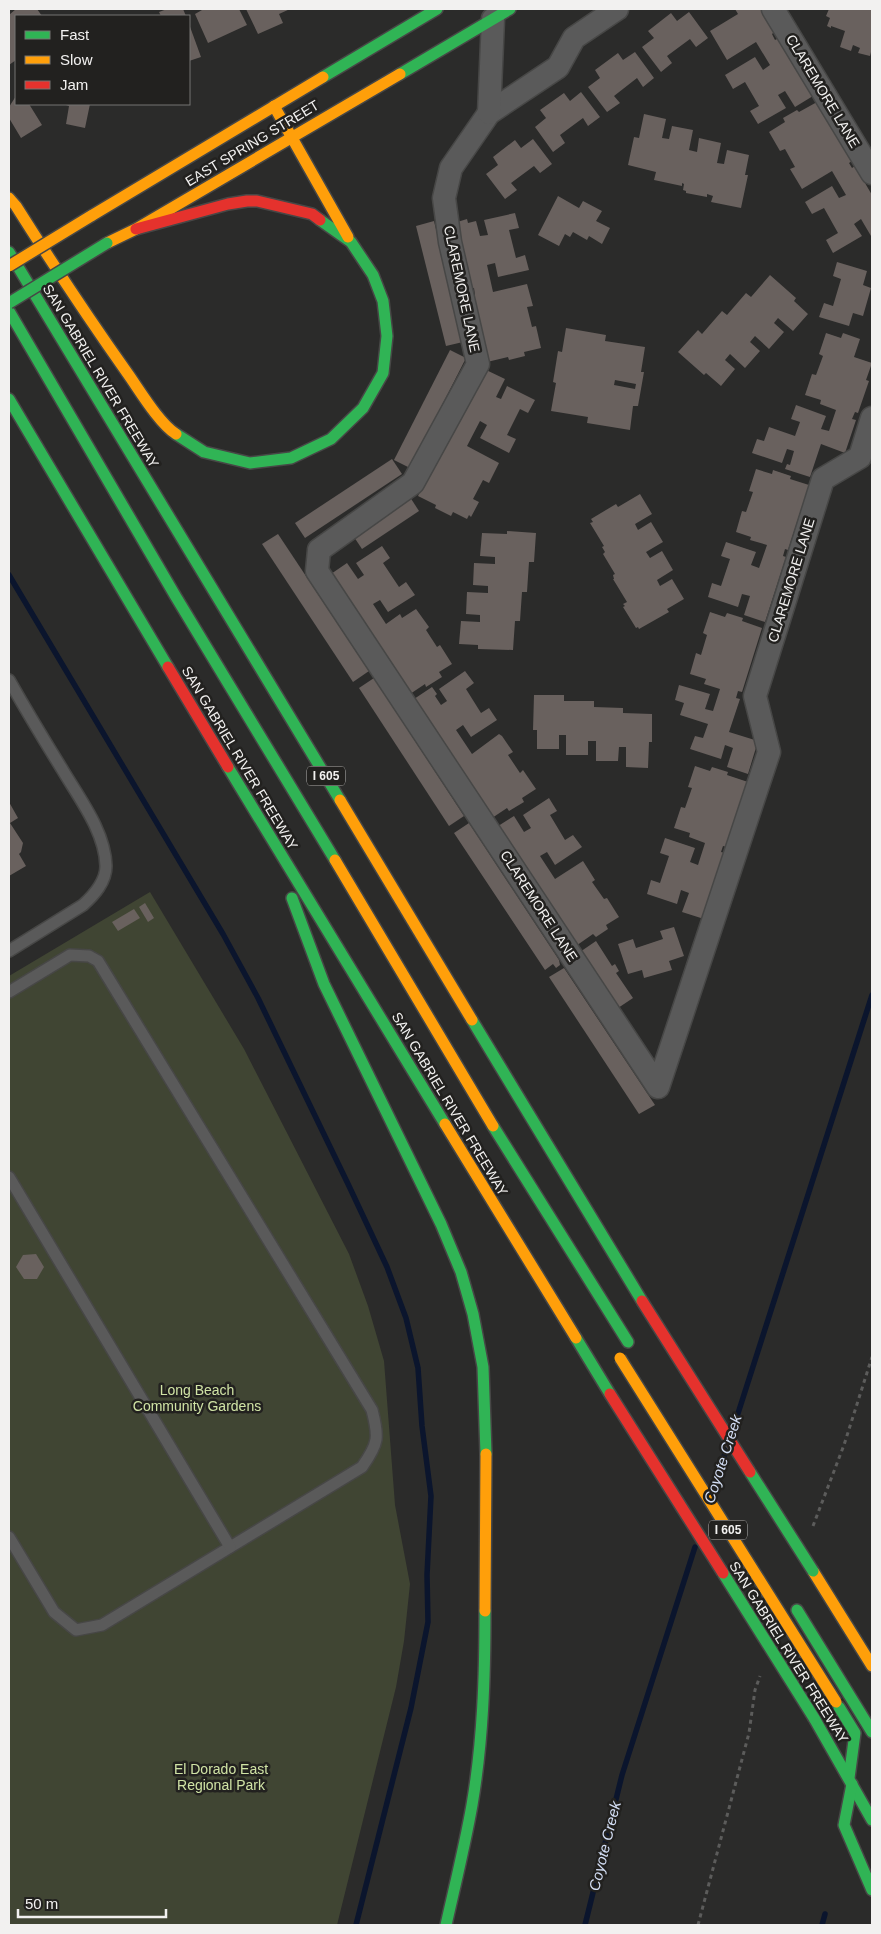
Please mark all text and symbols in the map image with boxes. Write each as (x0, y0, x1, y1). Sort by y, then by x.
legend (15, 15, 190, 105)
text: Fast (60, 26, 90, 43)
street label: CLAREMORE LANE (783, 32, 863, 150)
text: Slow (60, 51, 93, 68)
text: Jam (60, 76, 88, 93)
street label: EAST SPRING STREET (182, 97, 322, 189)
street label: CLAREMORE LANE (441, 224, 483, 354)
street label: SAN GABRIEL RIVER FREEWAY (40, 281, 163, 471)
street label: CLAREMORE LANE (764, 516, 818, 644)
street label: SAN GABRIEL RIVER FREEWAY (179, 663, 302, 853)
road number: I 605 (307, 766, 345, 786)
street label: CLAREMORE LANE (497, 847, 581, 965)
street label: SAN GABRIEL RIVER FREEWAY (389, 1009, 512, 1199)
park label: Long Beach Community Gardens (133, 1382, 261, 1414)
water label: Coyote Creek (700, 1411, 745, 1505)
road number: I 605 (709, 1520, 747, 1540)
street label: SAN GABRIEL RIVER FREEWAY (726, 1558, 852, 1746)
park label: El Dorado East Regional Park (174, 1761, 268, 1793)
water label: Coyote Creek (585, 1798, 624, 1892)
scale bar (18, 1886, 165, 1918)
text: 50 m (25, 1895, 58, 1912)

